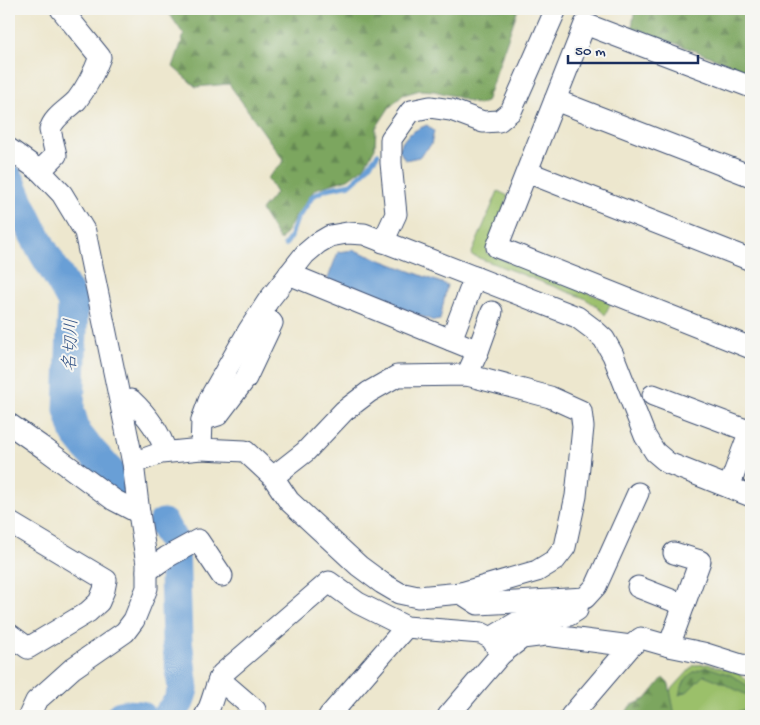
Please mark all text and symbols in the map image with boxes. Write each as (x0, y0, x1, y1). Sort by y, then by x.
scale bar (568, 32, 698, 64)
text: 50 m (575, 43, 606, 61)
water label: 名切川 (60, 318, 83, 372)

